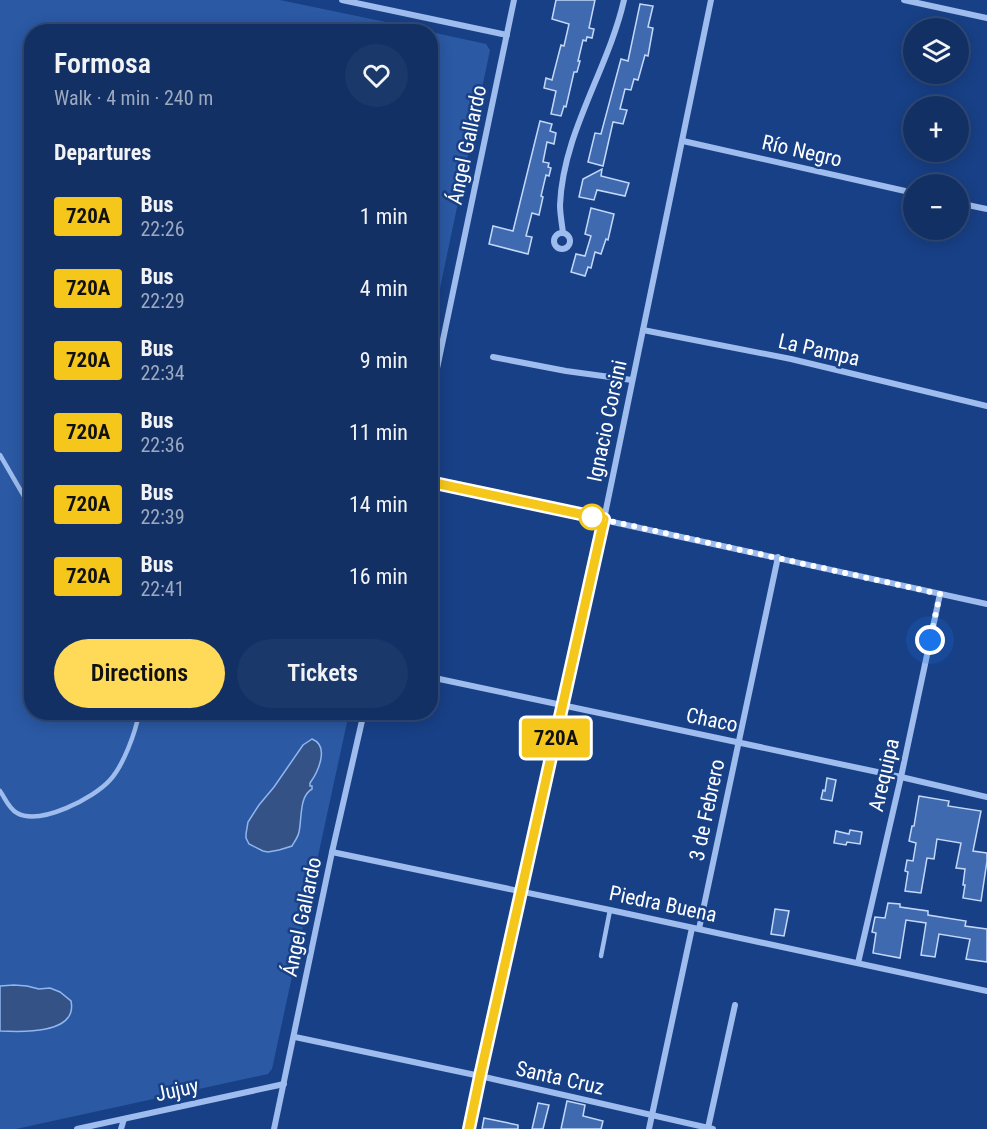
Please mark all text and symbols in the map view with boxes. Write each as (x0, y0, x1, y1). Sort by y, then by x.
map controls (903, 18, 969, 240)
button: layers (903, 18, 969, 84)
button: heart (345, 44, 408, 107)
text: Formosa (54, 47, 151, 80)
street label: Ángel Gallardo (443, 83, 491, 207)
text: Walk · 4 min · 240 m (54, 86, 213, 110)
button: + (903, 96, 969, 162)
street label: Río Negro (760, 130, 844, 172)
text: Departures (54, 140, 151, 165)
button: − (903, 174, 969, 240)
text: Bus (140, 192, 174, 217)
text: 720A (66, 204, 110, 228)
text: 1 min (360, 204, 408, 229)
text: 22:26 (140, 217, 185, 241)
text: Bus (140, 264, 174, 289)
text: 720A (66, 276, 110, 300)
text: 4 min (360, 276, 408, 301)
text: 22:29 (140, 289, 185, 313)
street label: La Pampa (776, 329, 862, 371)
text: Bus (140, 336, 174, 361)
text: 720A (66, 348, 110, 372)
text: 9 min (360, 348, 408, 373)
street label: Ignacio Corsini (582, 358, 632, 484)
text: 22:34 (140, 361, 185, 385)
text: Bus (140, 408, 174, 433)
text: 720A (66, 420, 110, 444)
text: 11 min (349, 420, 408, 445)
text: 22:36 (140, 433, 185, 457)
text: Bus (140, 480, 174, 505)
text: 720A (66, 492, 110, 516)
text: 14 min (349, 492, 408, 517)
unlabelled marker (579, 504, 605, 530)
text: 22:39 (140, 505, 185, 529)
text: Bus (140, 552, 174, 577)
text: 720A (66, 564, 110, 588)
text: 16 min (349, 564, 408, 589)
text: 22:41 (140, 577, 185, 601)
your location (915, 625, 945, 655)
button: Directions (54, 639, 225, 708)
button: Tickets (237, 639, 408, 708)
street label: Chaco (684, 703, 740, 737)
line badge: 720A (514, 718, 598, 758)
text: 720A (534, 726, 578, 750)
street label: Arequipa (864, 736, 904, 814)
street label: 3 de Febrero (685, 757, 729, 863)
street label: Ángel Gallardo (278, 855, 326, 979)
street label: Piedra Buena (607, 881, 719, 927)
street label: Santa Cruz (514, 1056, 606, 1100)
street label: Jujuy (153, 1074, 201, 1106)

